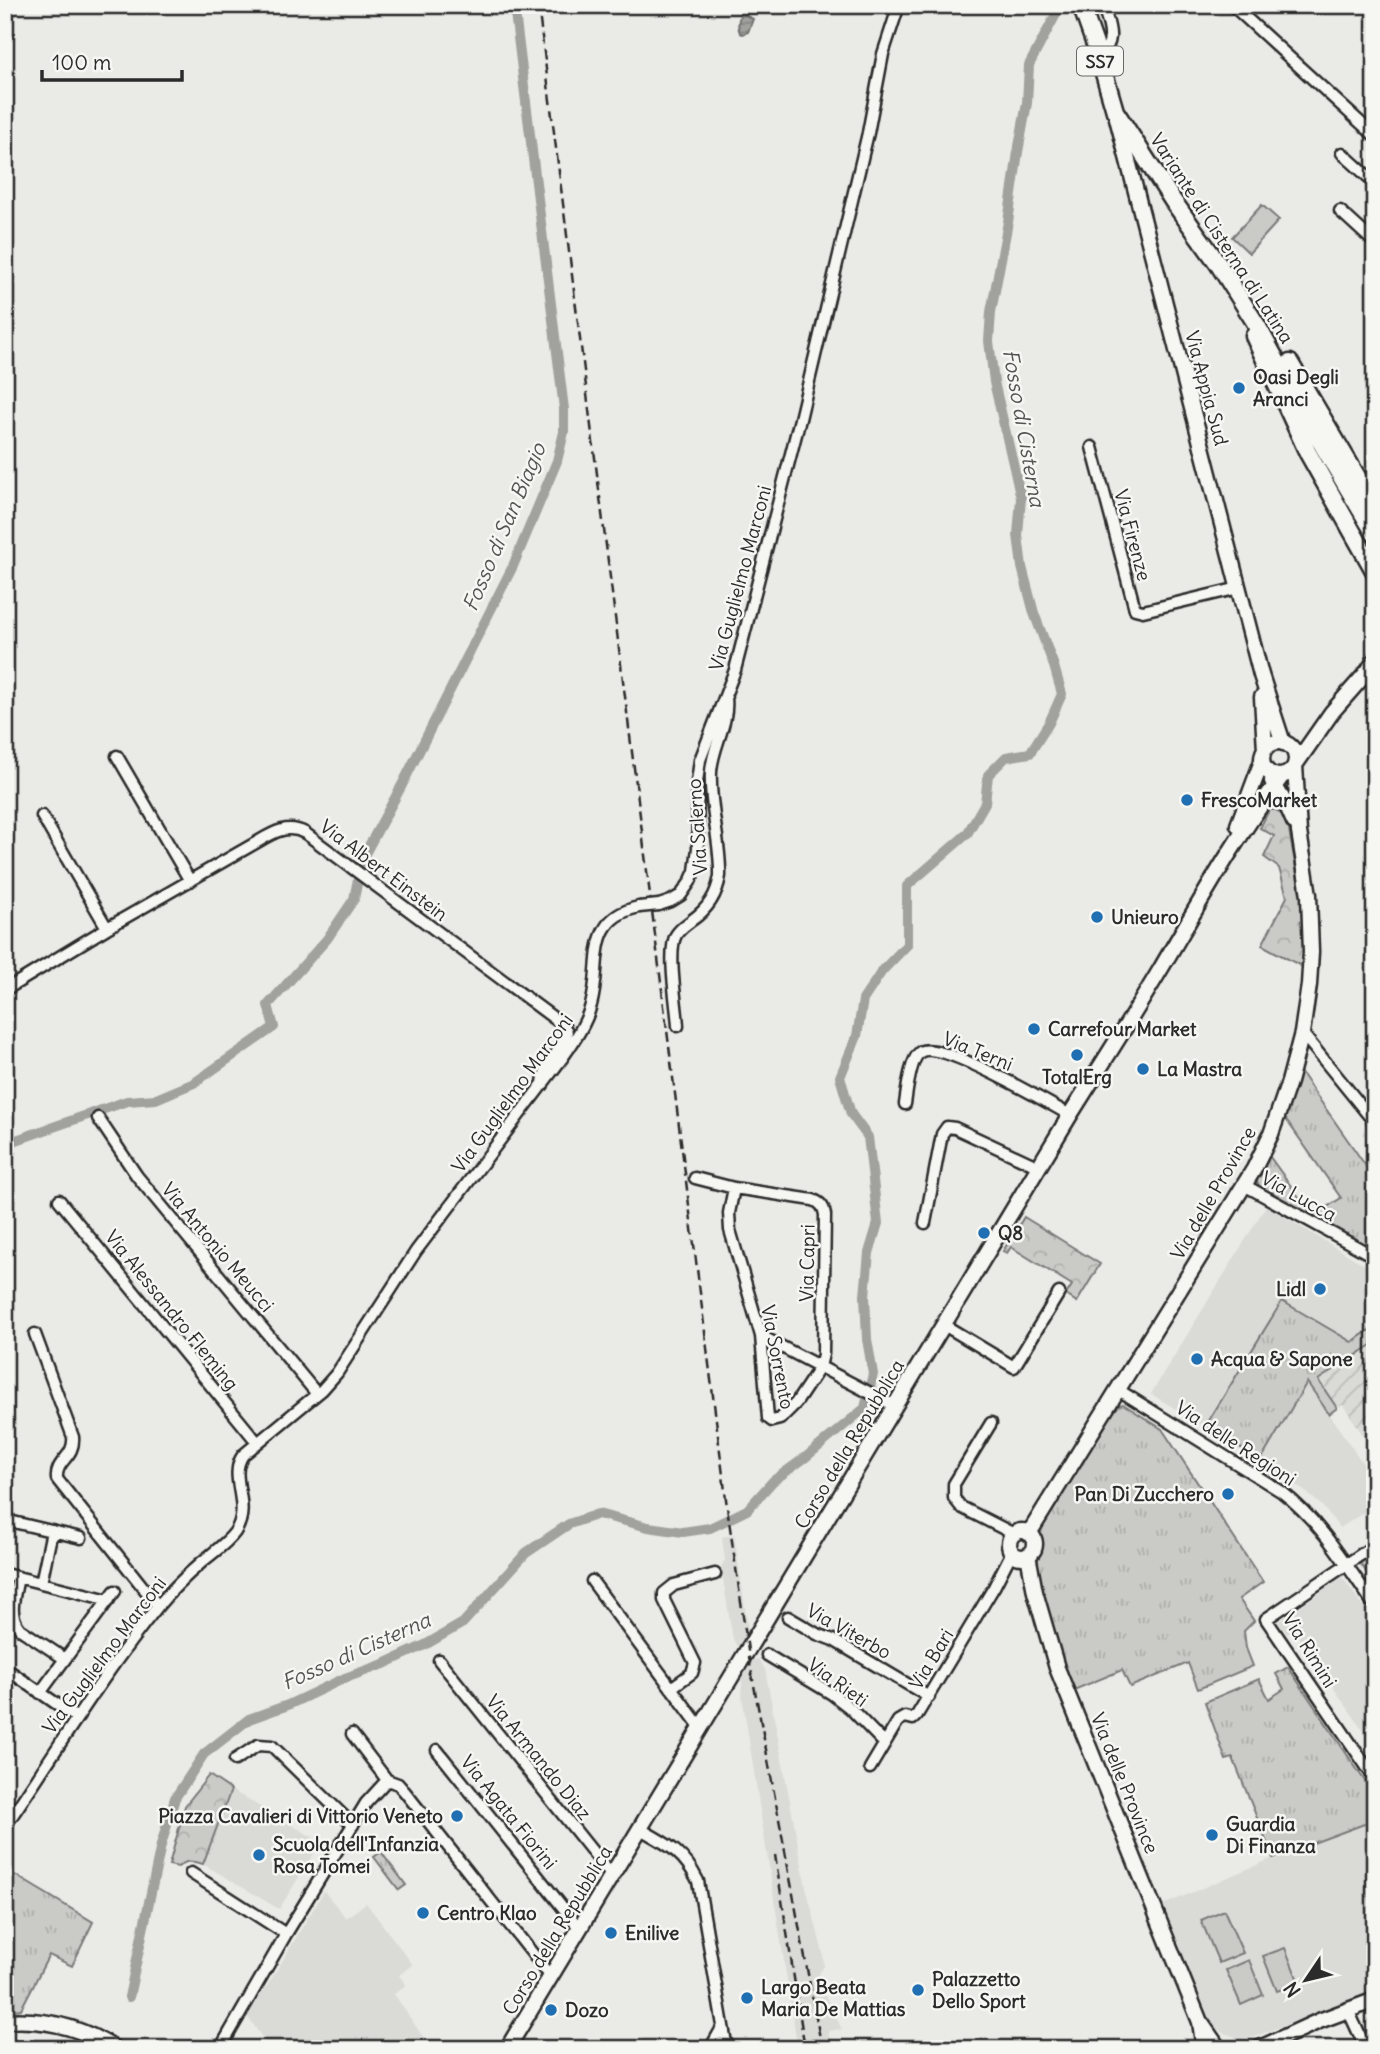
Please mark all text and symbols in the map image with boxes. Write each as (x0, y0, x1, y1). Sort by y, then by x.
scale bar (42, 38, 182, 82)
road number: SS7 (1077, 46, 1123, 76)
text: 100 m (52, 49, 111, 76)
street label: Variante di Cisterna di Latina (1145, 128, 1299, 348)
street label: Via Appia Sud (1180, 328, 1234, 448)
water label: Fosso di Cisterna (997, 347, 1051, 510)
place label: Oasi Degli Aranci (1253, 365, 1339, 411)
marker: Oasi Degli Aranci (1231, 380, 1247, 396)
water label: Fosso di San Biagio (456, 438, 552, 615)
street label: Via Guglielmo Marconi (704, 483, 776, 673)
street label: Via Firenze (1109, 487, 1157, 583)
street label: Via Salerno (682, 778, 712, 876)
place label: FrescoMarket (1201, 788, 1318, 812)
marker: FrescoMarket (1179, 792, 1195, 808)
street label: Via Albert Einstein (315, 814, 453, 926)
place label: Unieuro (1111, 905, 1179, 929)
marker: Unieuro (1089, 909, 1105, 925)
street label: Via Guglielmo Marconi (446, 1009, 578, 1177)
place label: Carrefour Market (1048, 1017, 1197, 1041)
marker: Carrefour Market (1026, 1021, 1042, 1037)
street label: Via Terni (939, 1026, 1017, 1076)
marker: TotalErg (1069, 1047, 1085, 1063)
place label: La Mastra (1157, 1057, 1242, 1081)
marker: La Mastra (1135, 1061, 1151, 1077)
place label: TotalErg (1042, 1065, 1112, 1089)
street label: Via delle Province (1165, 1122, 1261, 1264)
street label: Via Lucca (1257, 1166, 1341, 1227)
street label: Via Antonio Meucci (157, 1177, 279, 1317)
place label: Q8 (998, 1221, 1023, 1245)
street label: Via Capri (794, 1224, 820, 1302)
street label: Via Alessandro Fleming (100, 1225, 244, 1395)
marker: Q8 (976, 1225, 992, 1241)
place label: Lidl (1276, 1277, 1306, 1301)
marker: Lidl (1312, 1281, 1328, 1297)
street label: Via Sorrento (756, 1303, 800, 1411)
place label: Acqua & Sapone (1211, 1347, 1353, 1371)
marker: Acqua & Sapone (1189, 1351, 1205, 1367)
street label: Corso della Repubblica (789, 1355, 909, 1533)
street label: Via delle Regioni (1171, 1395, 1301, 1491)
place label: Pan Di Zucchero (1074, 1482, 1214, 1506)
marker: Pan Di Zucchero (1220, 1486, 1236, 1502)
street label: Via Guglielmo Marconi (37, 1572, 171, 1738)
street label: Via Viterbo (803, 1598, 895, 1664)
water label: Fosso di Cisterna (278, 1606, 435, 1696)
street label: Via Rimini (1278, 1608, 1342, 1692)
street label: Via Bari (904, 1624, 958, 1694)
street label: Via Rieti (803, 1652, 873, 1712)
street label: Via Armando Diaz (481, 1690, 597, 1824)
street label: Via delle Province (1086, 1709, 1164, 1857)
street label: Via Agata Fiorini (456, 1750, 562, 1874)
place label: Piazza Cavalieri di Vittorio Veneto (158, 1804, 443, 1828)
marker: Piazza Cavalieri di Vittorio Veneto (449, 1808, 465, 1824)
place label: Guardia Di Finanza (1226, 1812, 1316, 1858)
marker: Guardia Di Finanza (1204, 1827, 1220, 1843)
place label: Scuola dell'Infanzia Rosa Tomei (273, 1832, 439, 1878)
street label: Corso della Repubblica (497, 1841, 617, 2019)
marker: Scuola dell'Infanzia Rosa Tomei (251, 1847, 267, 1863)
place label: Centro Klao (437, 1901, 537, 1925)
marker: Centro Klao (415, 1905, 431, 1921)
place label: Enilive (625, 1921, 679, 1945)
marker: Enilive (603, 1925, 619, 1941)
north arrow (1272, 1946, 1342, 2016)
place label: Palazzetto Dello Sport (932, 1967, 1026, 2013)
place label: Largo Beata Maria De Mattias (761, 1975, 906, 2021)
text: N (1278, 1977, 1306, 2002)
marker: Palazzetto Dello Sport (910, 1982, 926, 1998)
marker: Largo Beata Maria De Mattias (739, 1990, 755, 2006)
place label: Dozo (565, 1998, 609, 2022)
marker: Dozo (543, 2002, 559, 2018)

